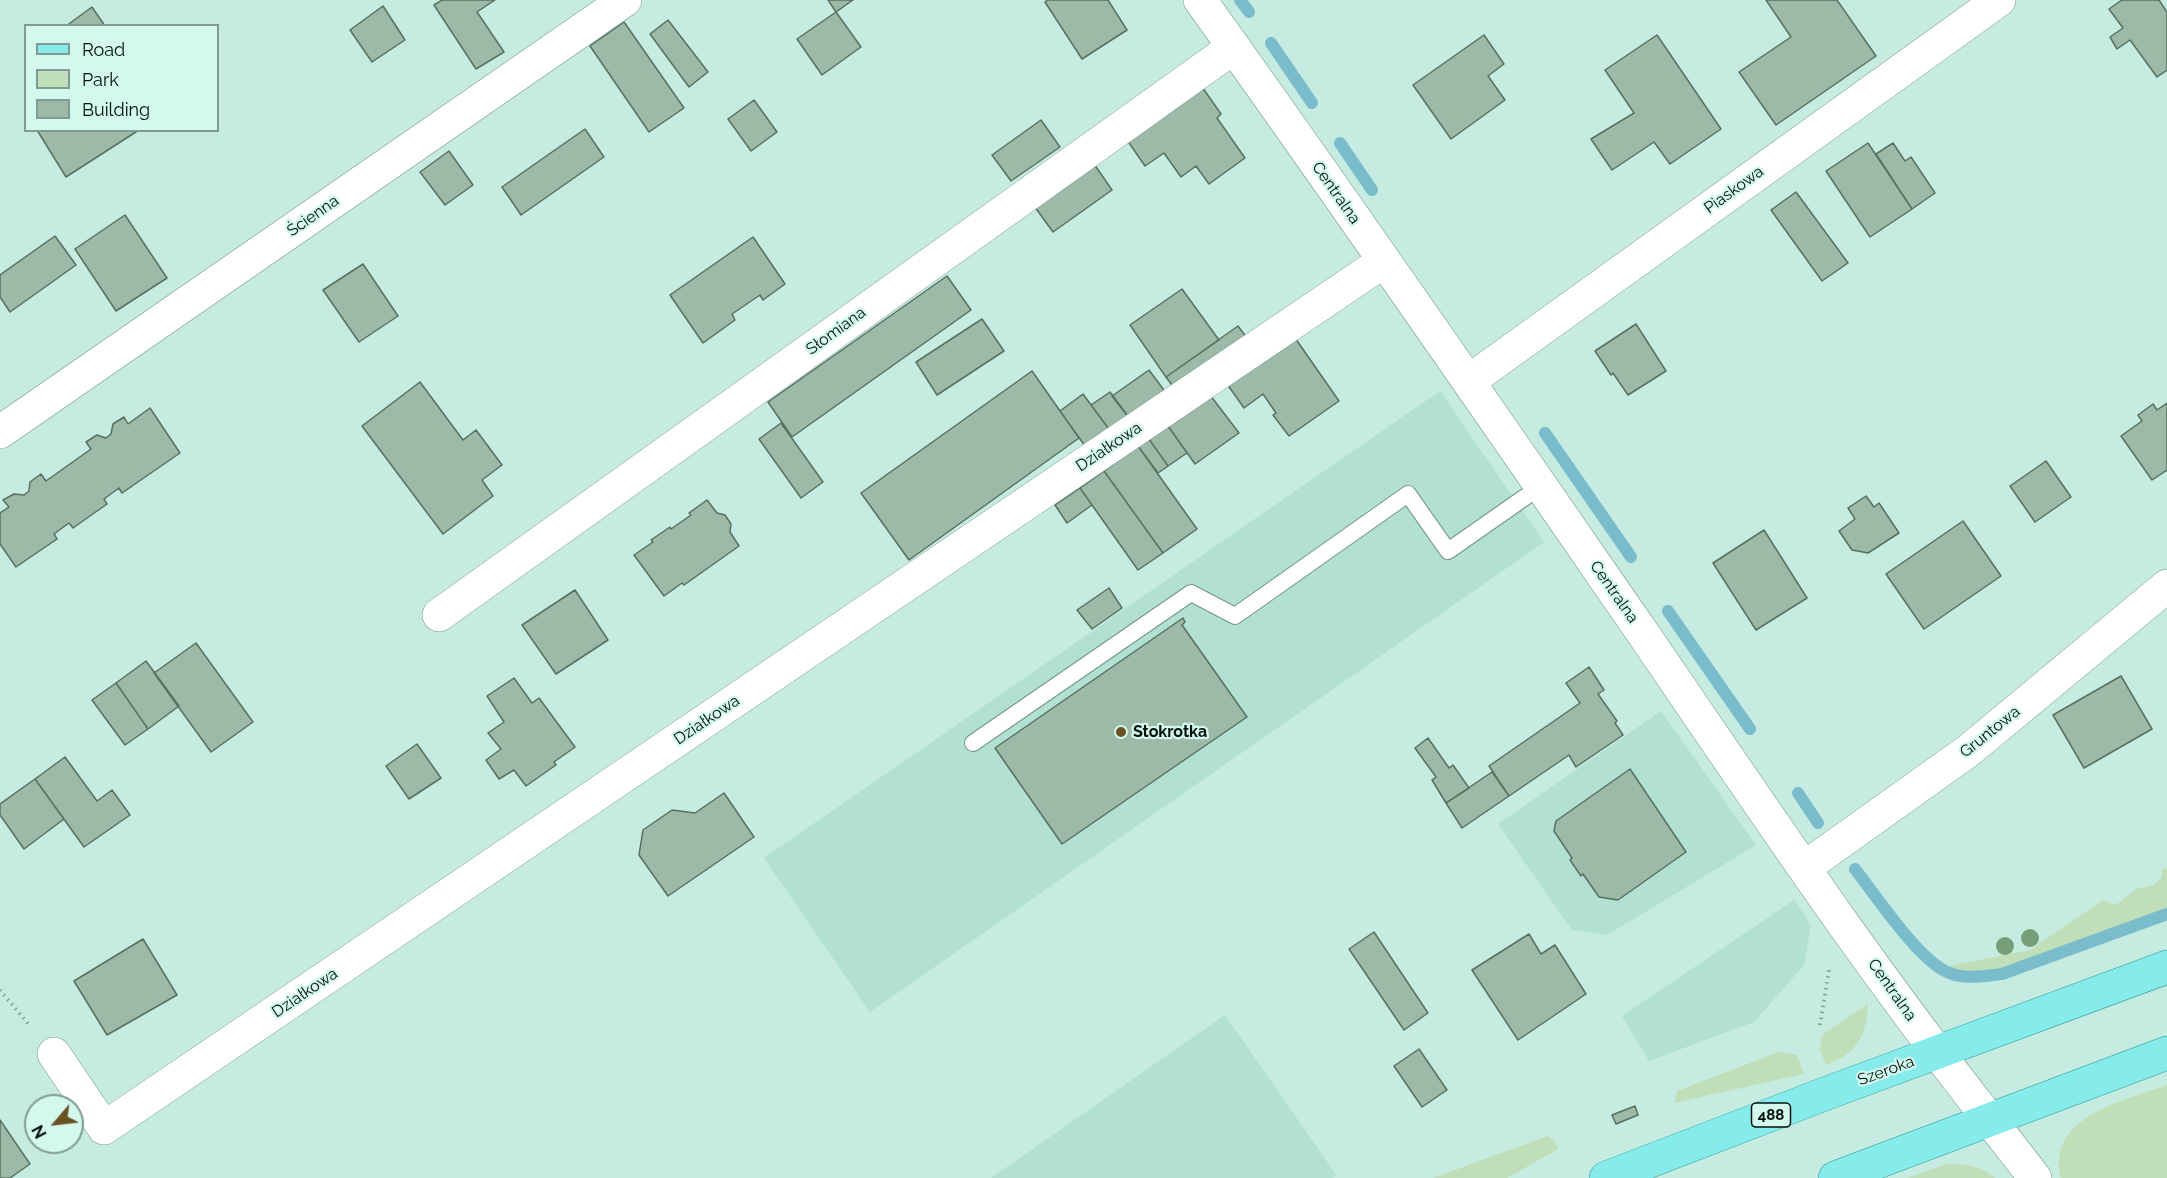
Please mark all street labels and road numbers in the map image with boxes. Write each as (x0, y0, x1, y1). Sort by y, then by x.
street label: Centralna (1308, 158, 1364, 228)
street label: Piaskowa (1701, 162, 1767, 218)
street label: Ścienna (283, 191, 343, 241)
street label: Słomiana (803, 303, 869, 359)
street label: Działkowa (1073, 418, 1145, 476)
street label: Centralna (1586, 557, 1642, 627)
street label: Działkowa (671, 691, 743, 749)
street label: Gruntowa (1956, 702, 2024, 762)
street label: Centralna (1864, 955, 1920, 1025)
street label: Działkowa (269, 964, 341, 1022)
street label: Szeroka (1855, 1052, 1917, 1090)
road number: 488 (1752, 1103, 1790, 1127)

